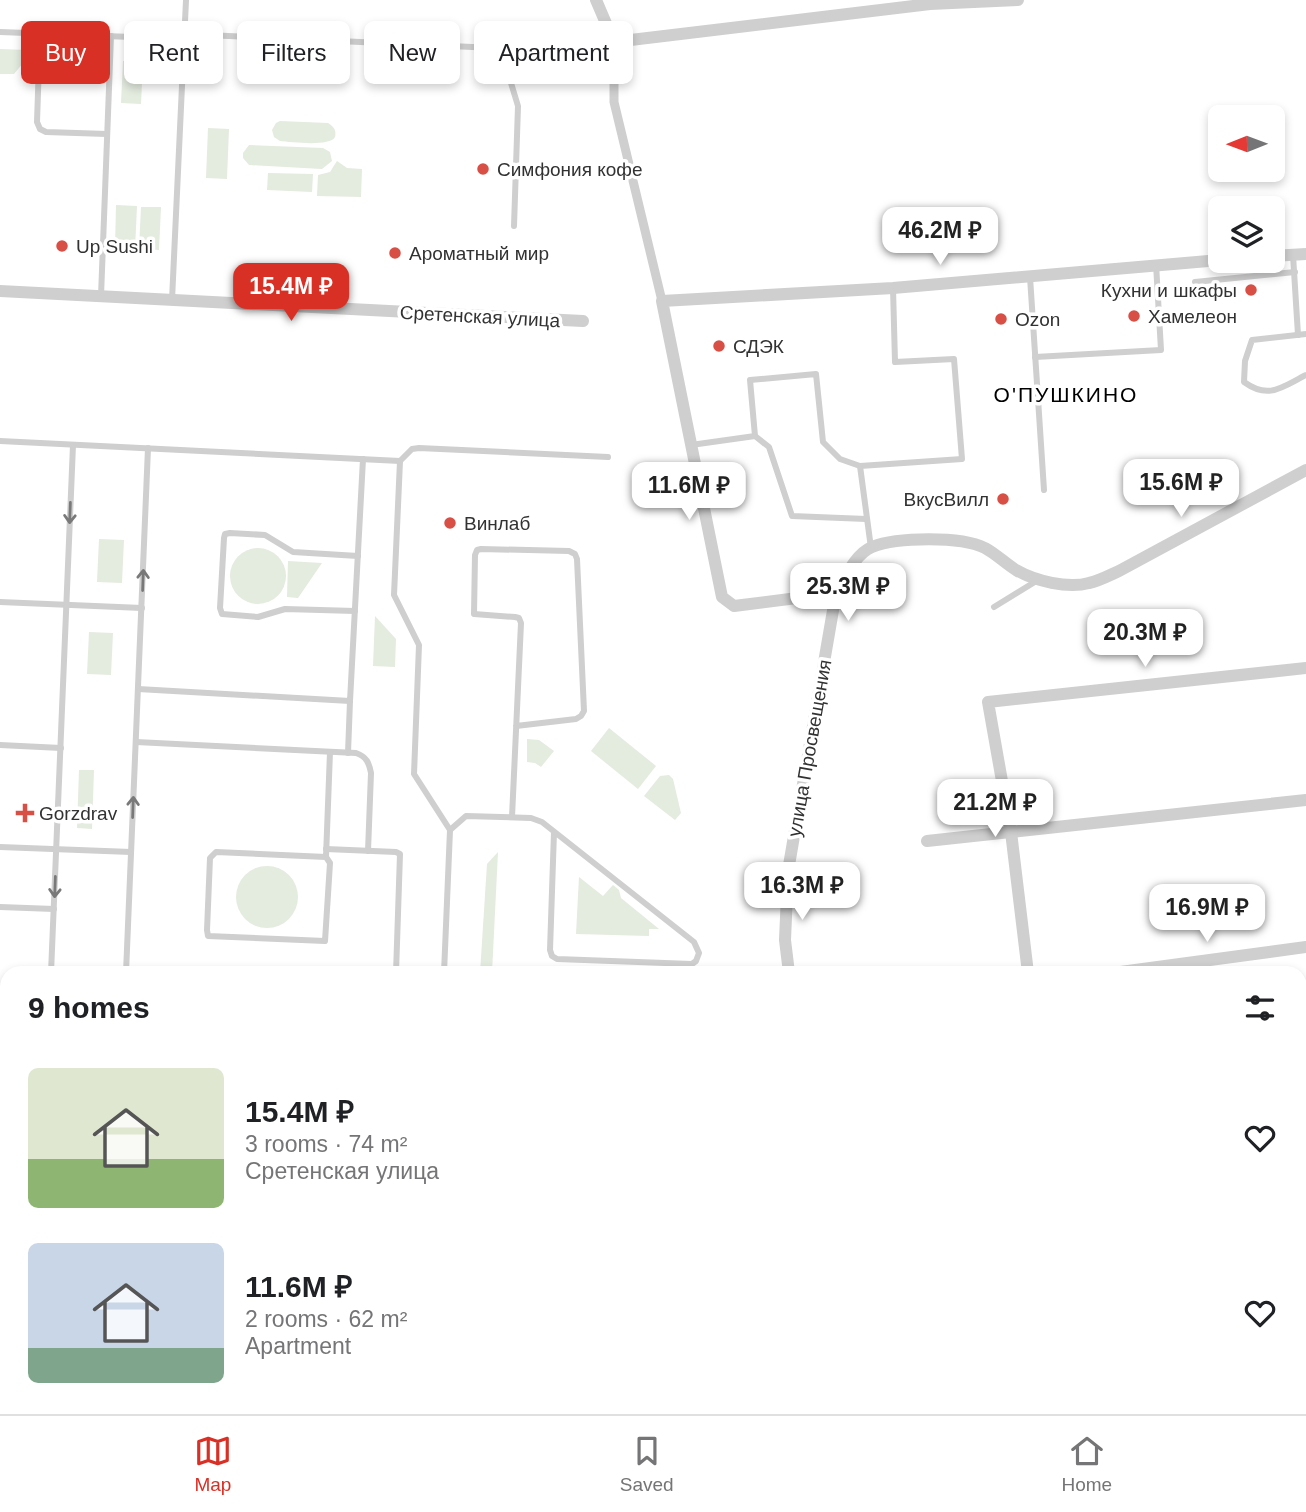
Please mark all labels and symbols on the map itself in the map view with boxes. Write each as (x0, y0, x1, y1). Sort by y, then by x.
north arrow (1208, 105, 1284, 182)
place label: Симфония кофе (497, 159, 643, 180)
marker: Симфония кофе (475, 161, 491, 177)
pin: 46.2M ₽ (875, 208, 1005, 267)
place label: Up Sushi (76, 236, 153, 257)
marker: Up Sushi (54, 238, 70, 254)
place label: Ароматный мир (409, 243, 549, 264)
marker: Ароматный мир (387, 245, 403, 261)
pin: 15.4M ₽ (226, 264, 356, 323)
place label: Кухни и шкафы (1101, 280, 1237, 301)
marker: Кухни и шкафы (1243, 282, 1259, 298)
street label: Сретенская улица (399, 302, 561, 331)
place label: Хамелеон (1148, 306, 1237, 327)
marker: Хамелеон (1126, 308, 1142, 324)
place label: Ozon (1015, 309, 1060, 330)
marker: Ozon (993, 311, 1009, 327)
place label: СДЭК (733, 336, 784, 357)
marker: СДЭК (711, 338, 727, 354)
district label: О'ПУШКИНО (994, 383, 1138, 406)
pin: 15.6M ₽ (1116, 460, 1246, 519)
pin: 11.6M ₽ (624, 462, 754, 522)
place label: ВкусВилл (904, 489, 989, 510)
marker: ВкусВилл (995, 491, 1011, 507)
one-way arrow (63, 501, 76, 524)
place label: Винлаб (464, 513, 530, 534)
marker: Винлаб (442, 515, 458, 531)
pin: 25.3M ₽ (783, 564, 913, 623)
one-way arrow (136, 568, 149, 591)
pin: 20.3M ₽ (1080, 610, 1210, 669)
street label: улица Просвещения (784, 658, 835, 838)
pin: 21.2M ₽ (930, 780, 1060, 839)
one-way arrow (127, 796, 140, 819)
place label: Gorzdrav (39, 803, 118, 824)
marker: Gorzdrav (17, 805, 33, 821)
pin: 16.3M ₽ (737, 862, 867, 922)
one-way arrow (48, 876, 61, 899)
pin: 16.9M ₽ (1142, 884, 1272, 944)

